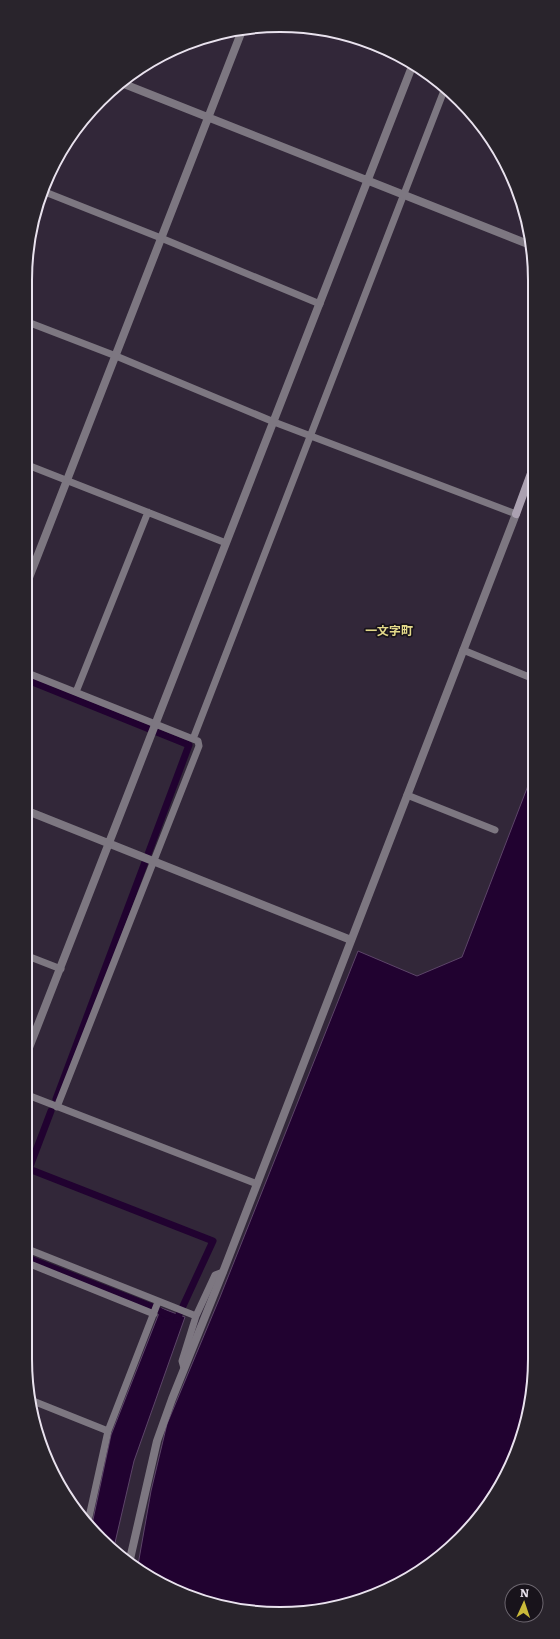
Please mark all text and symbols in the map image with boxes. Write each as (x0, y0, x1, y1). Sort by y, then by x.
district label: 一文字町 (365, 621, 413, 639)
north arrow (504, 1583, 544, 1623)
text: N (520, 1584, 530, 1600)

